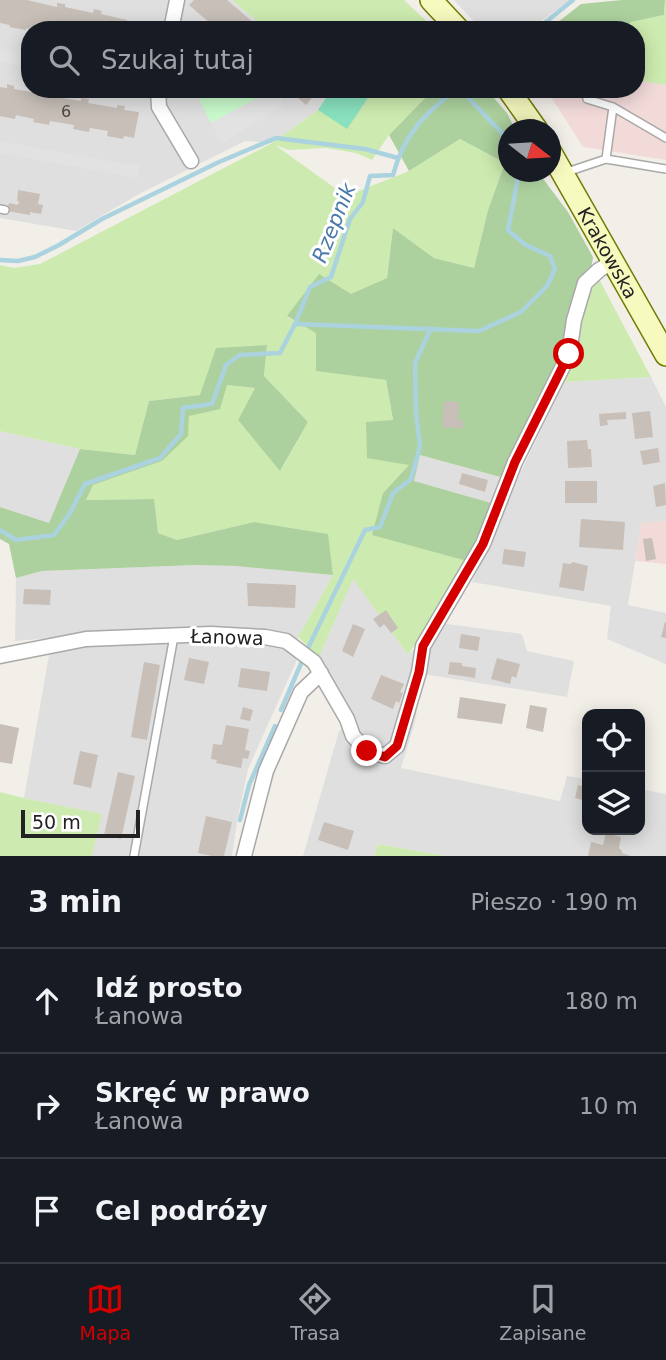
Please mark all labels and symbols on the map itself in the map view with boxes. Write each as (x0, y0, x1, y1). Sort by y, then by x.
house number: 6 (61, 102, 71, 121)
north arrow (498, 119, 561, 182)
water label: Rzepnik (307, 179, 361, 266)
street label: Krakowska (573, 203, 643, 302)
route start (553, 338, 584, 369)
street label: Łanowa (189, 625, 264, 649)
route end (351, 735, 382, 766)
scale bar (21, 807, 140, 839)

